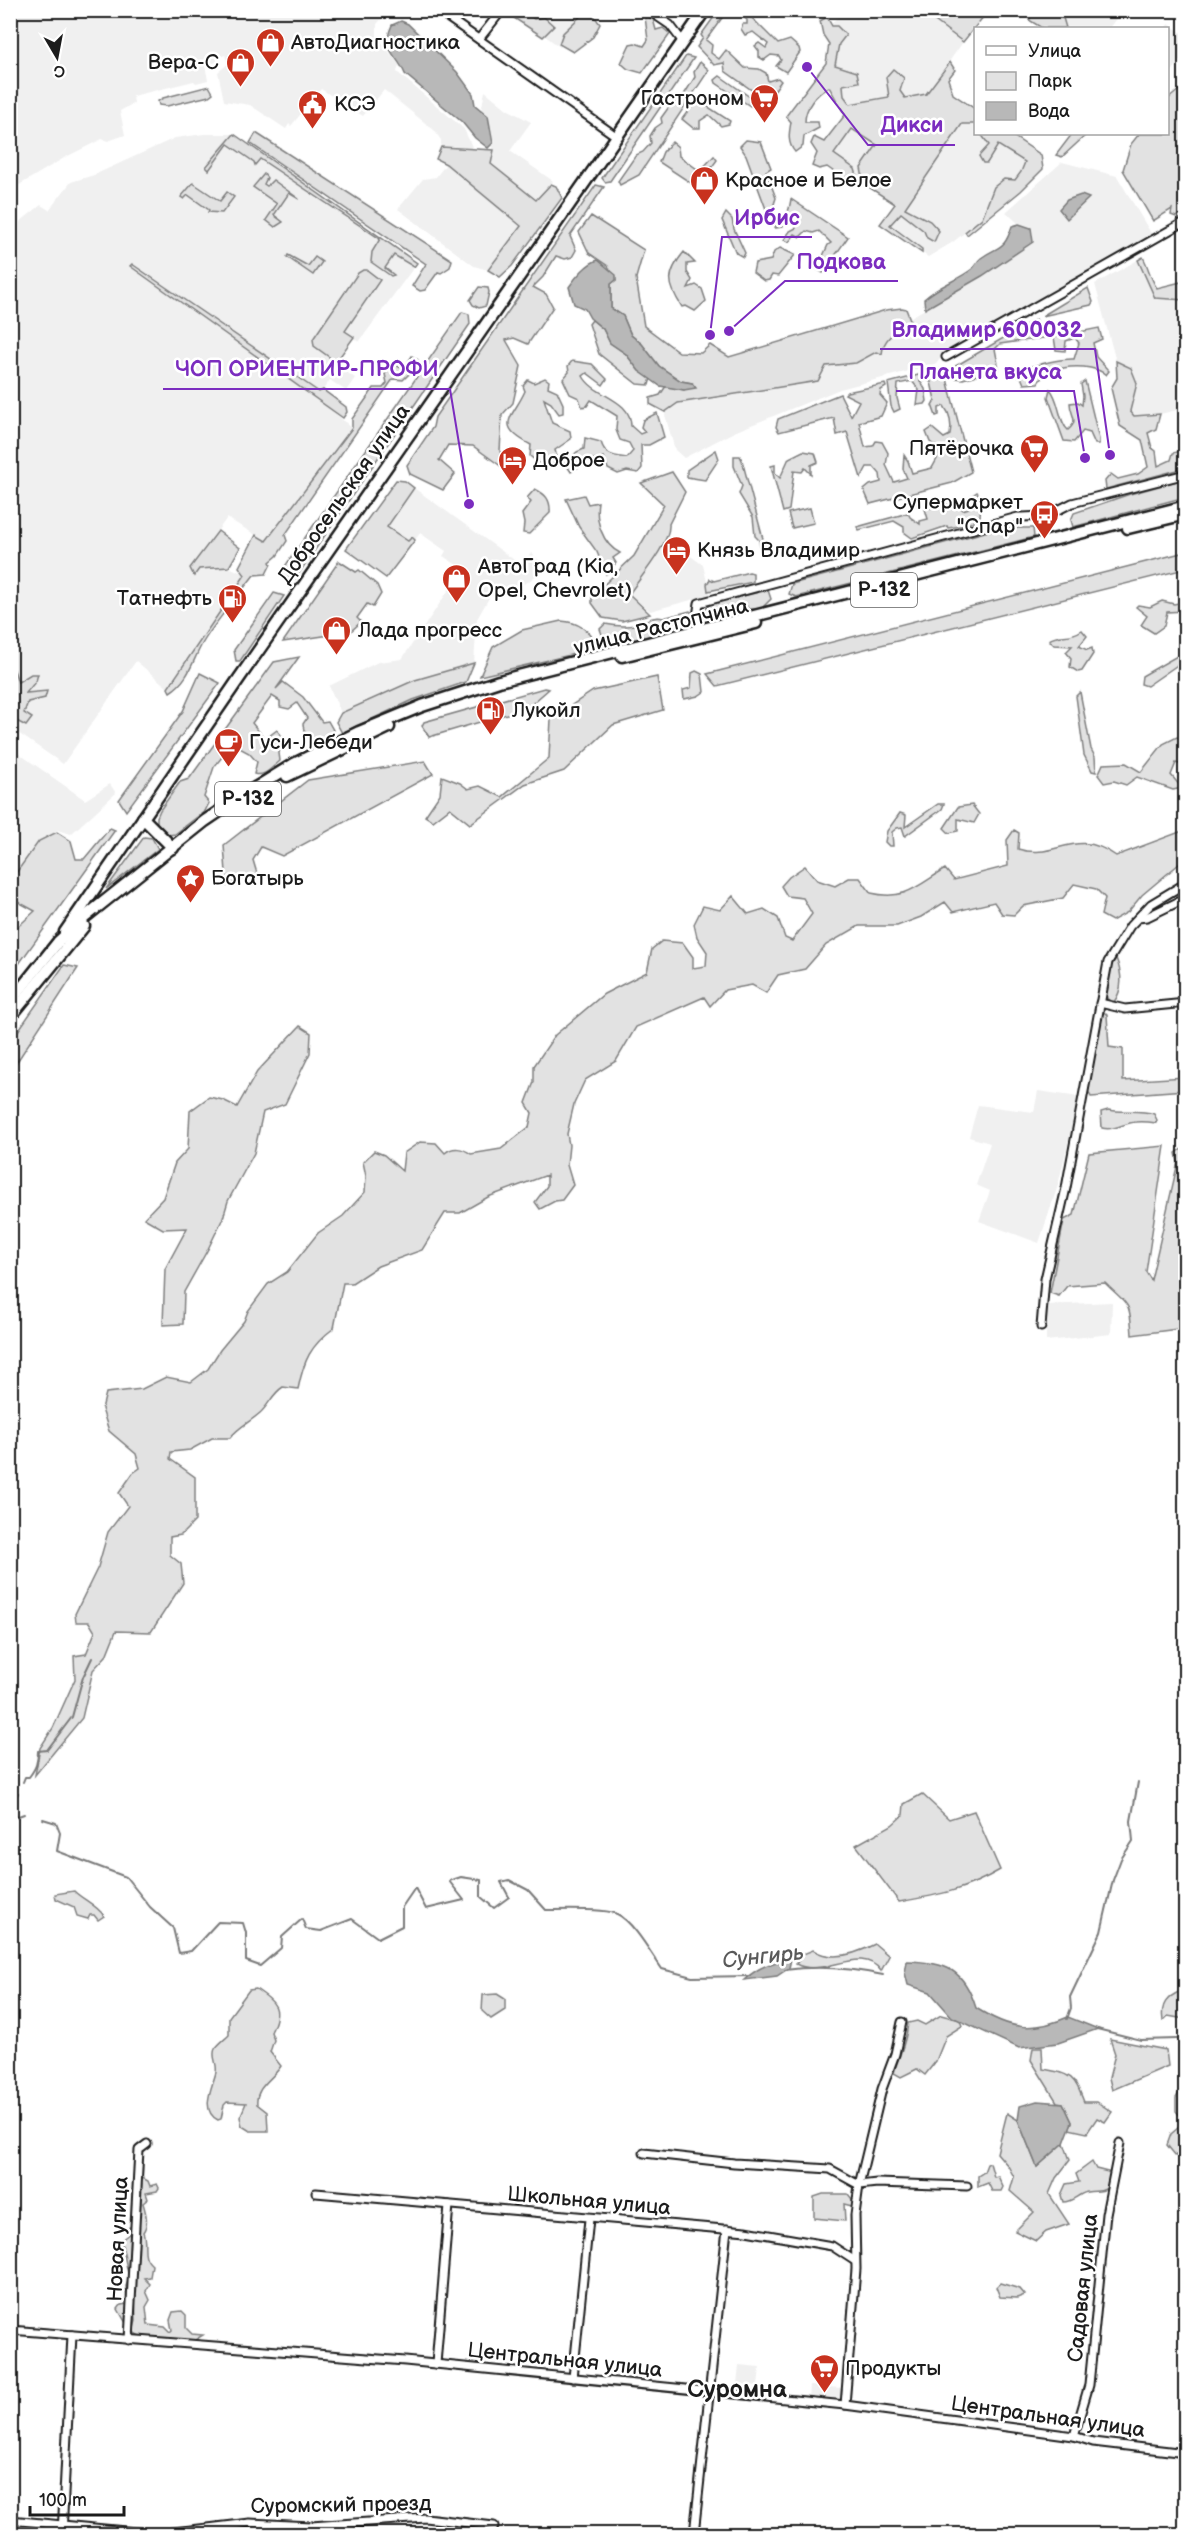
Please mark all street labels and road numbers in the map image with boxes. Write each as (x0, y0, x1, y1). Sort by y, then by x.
street label: Добросельская улица (273, 399, 416, 589)
road number: Р-132 (851, 573, 917, 607)
street label: улица Растопчина (571, 593, 751, 661)
road number: Р-132 (215, 782, 281, 816)
street label: Новая улица (102, 2175, 134, 2302)
street label: Школьная улица (506, 2181, 672, 2221)
street label: Садовая улица (1063, 2212, 1103, 2363)
street label: Центральная улица (466, 2337, 664, 2383)
street label: Центральная улица (949, 2391, 1147, 2443)
street label: Суромский проезд (250, 2491, 432, 2519)

